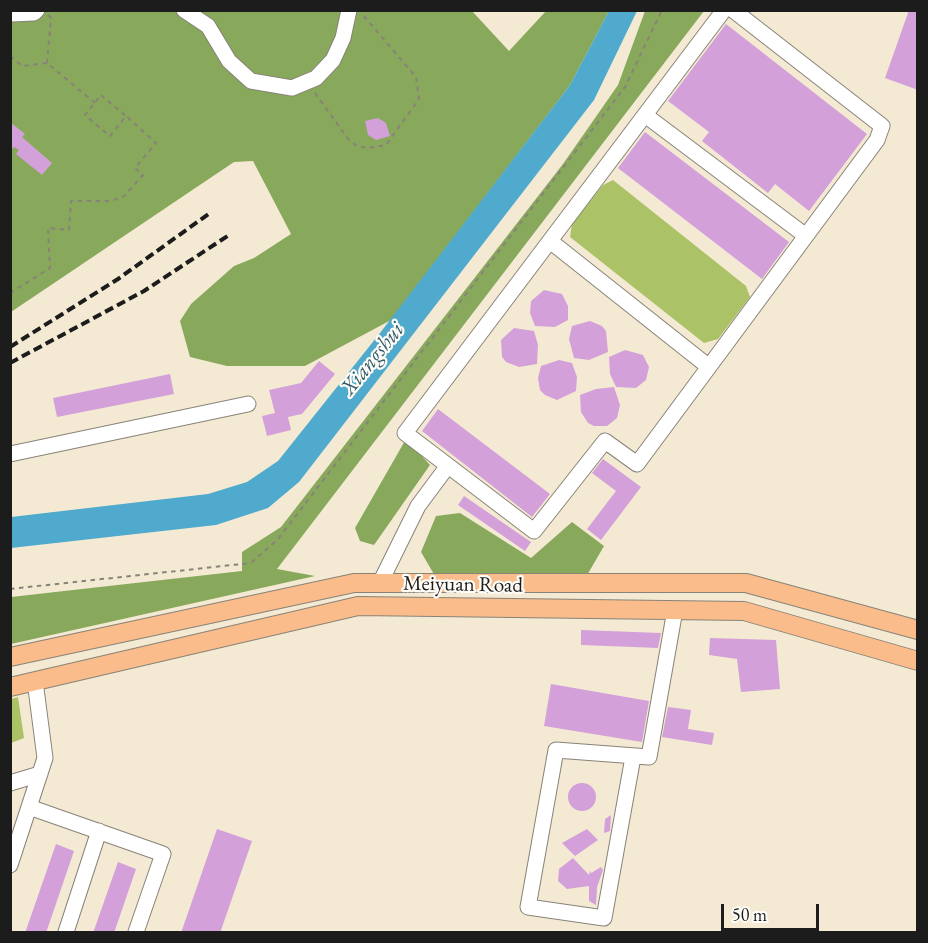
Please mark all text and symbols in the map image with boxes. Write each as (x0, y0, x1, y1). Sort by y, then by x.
water label: Xiangshui (336, 317, 410, 401)
street label: Meiyuan Road (403, 571, 523, 599)
scale bar (724, 892, 822, 930)
text: 50 m (732, 903, 767, 926)

